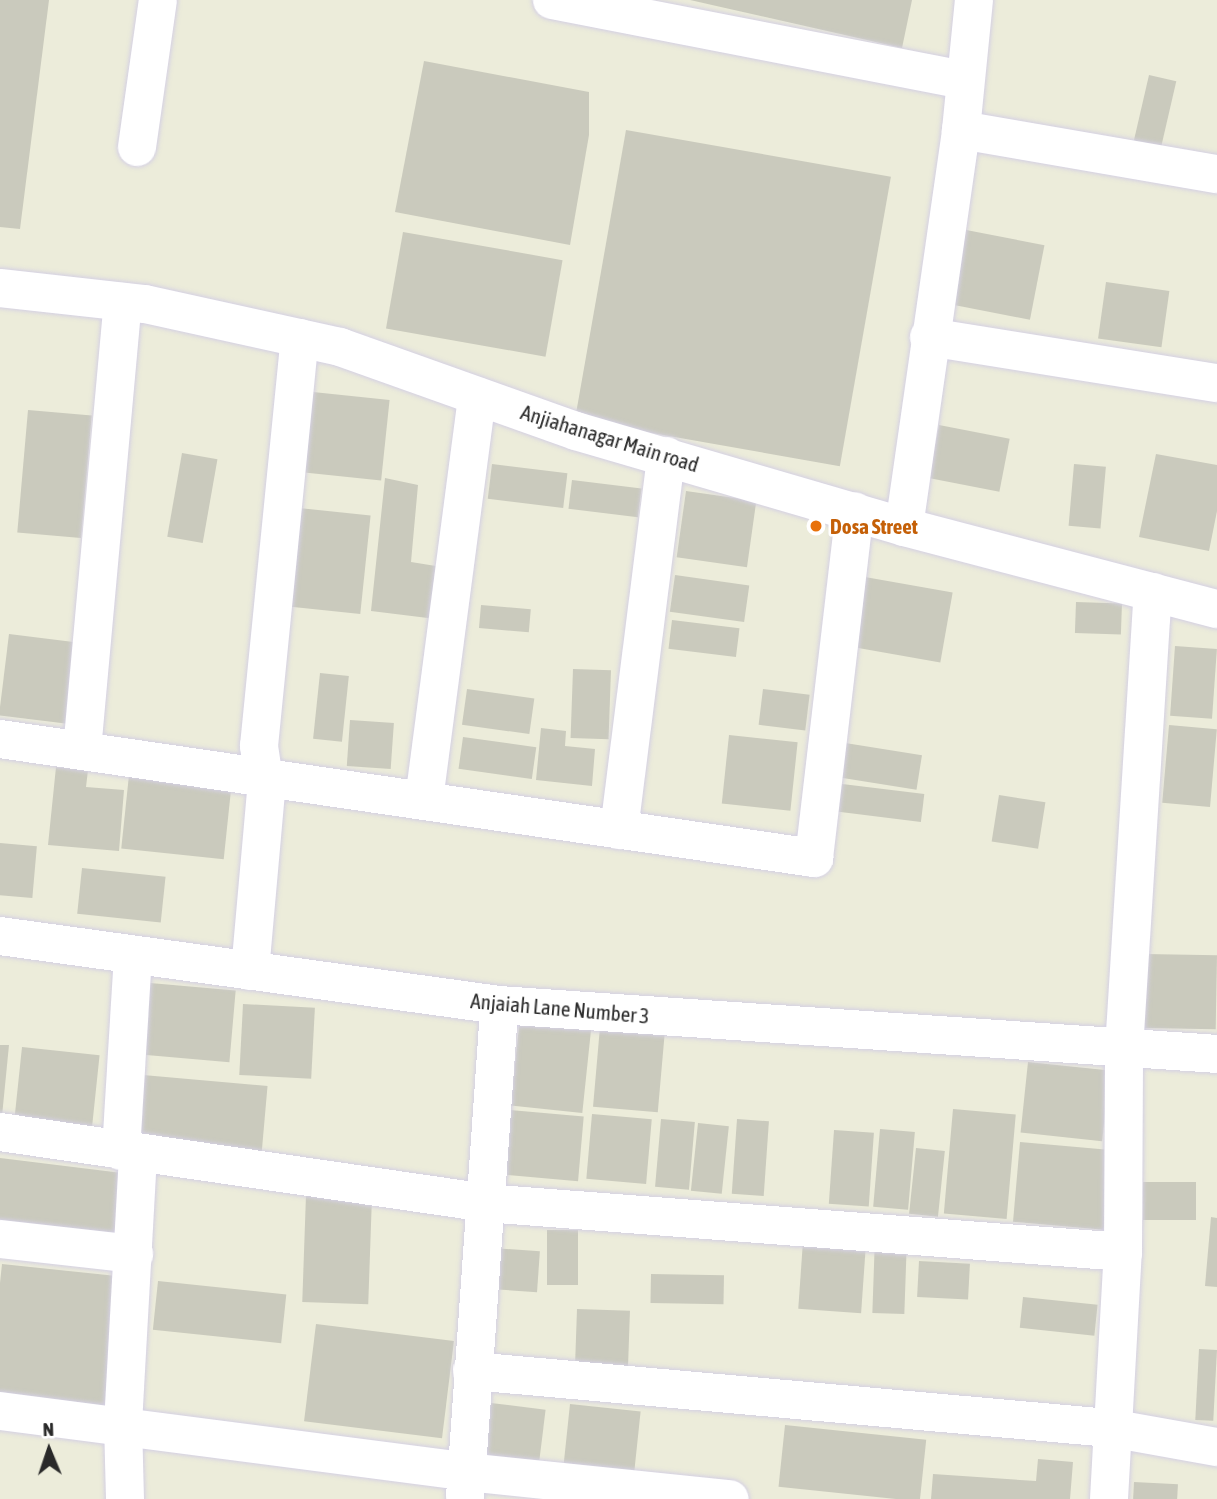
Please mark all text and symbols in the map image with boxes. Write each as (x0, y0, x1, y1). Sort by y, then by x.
street label: Anjiahanagar Main road (518, 399, 702, 477)
place label: Dosa Street (830, 513, 918, 539)
marker: Dosa Street (808, 518, 824, 534)
street label: Anjaiah Lane Number 3 (470, 988, 650, 1028)
north arrow (14, 1415, 84, 1485)
text: N (42, 1418, 54, 1440)

